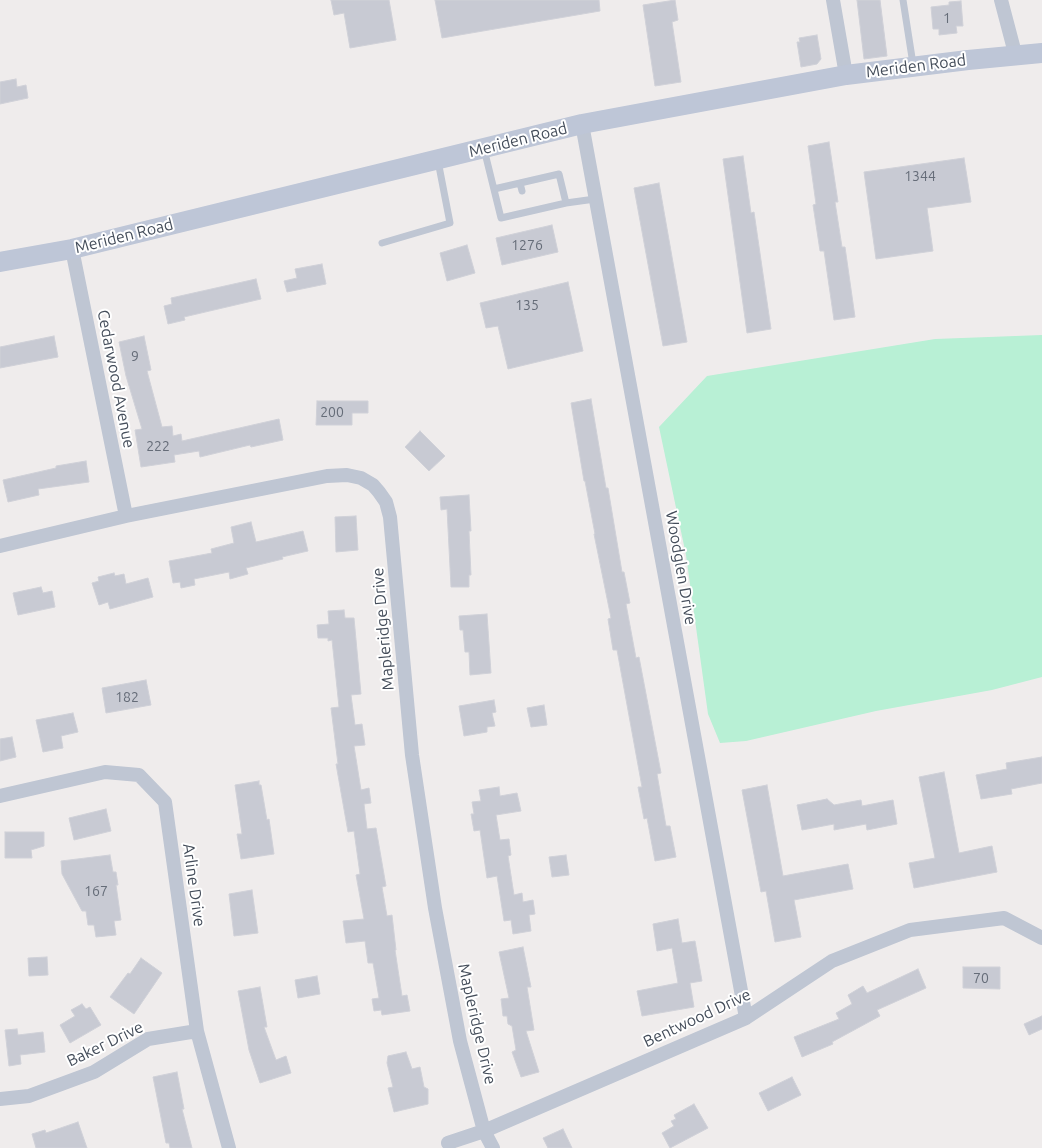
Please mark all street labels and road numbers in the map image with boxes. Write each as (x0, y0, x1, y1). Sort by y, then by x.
street label: Meriden Road (865, 50, 967, 82)
street label: Meriden Road (467, 119, 569, 161)
street label: Meriden Road (73, 215, 175, 257)
street label: Cedarwood Avenue (93, 308, 139, 450)
street label: Woodglen Drive (662, 509, 700, 627)
street label: Mapleridge Drive (368, 567, 398, 691)
street label: Arline Drive (179, 842, 209, 928)
street label: Mapleridge Drive (454, 962, 500, 1086)
street label: Bentwood Drive (640, 985, 754, 1051)
street label: Baker Drive (64, 1017, 146, 1071)

